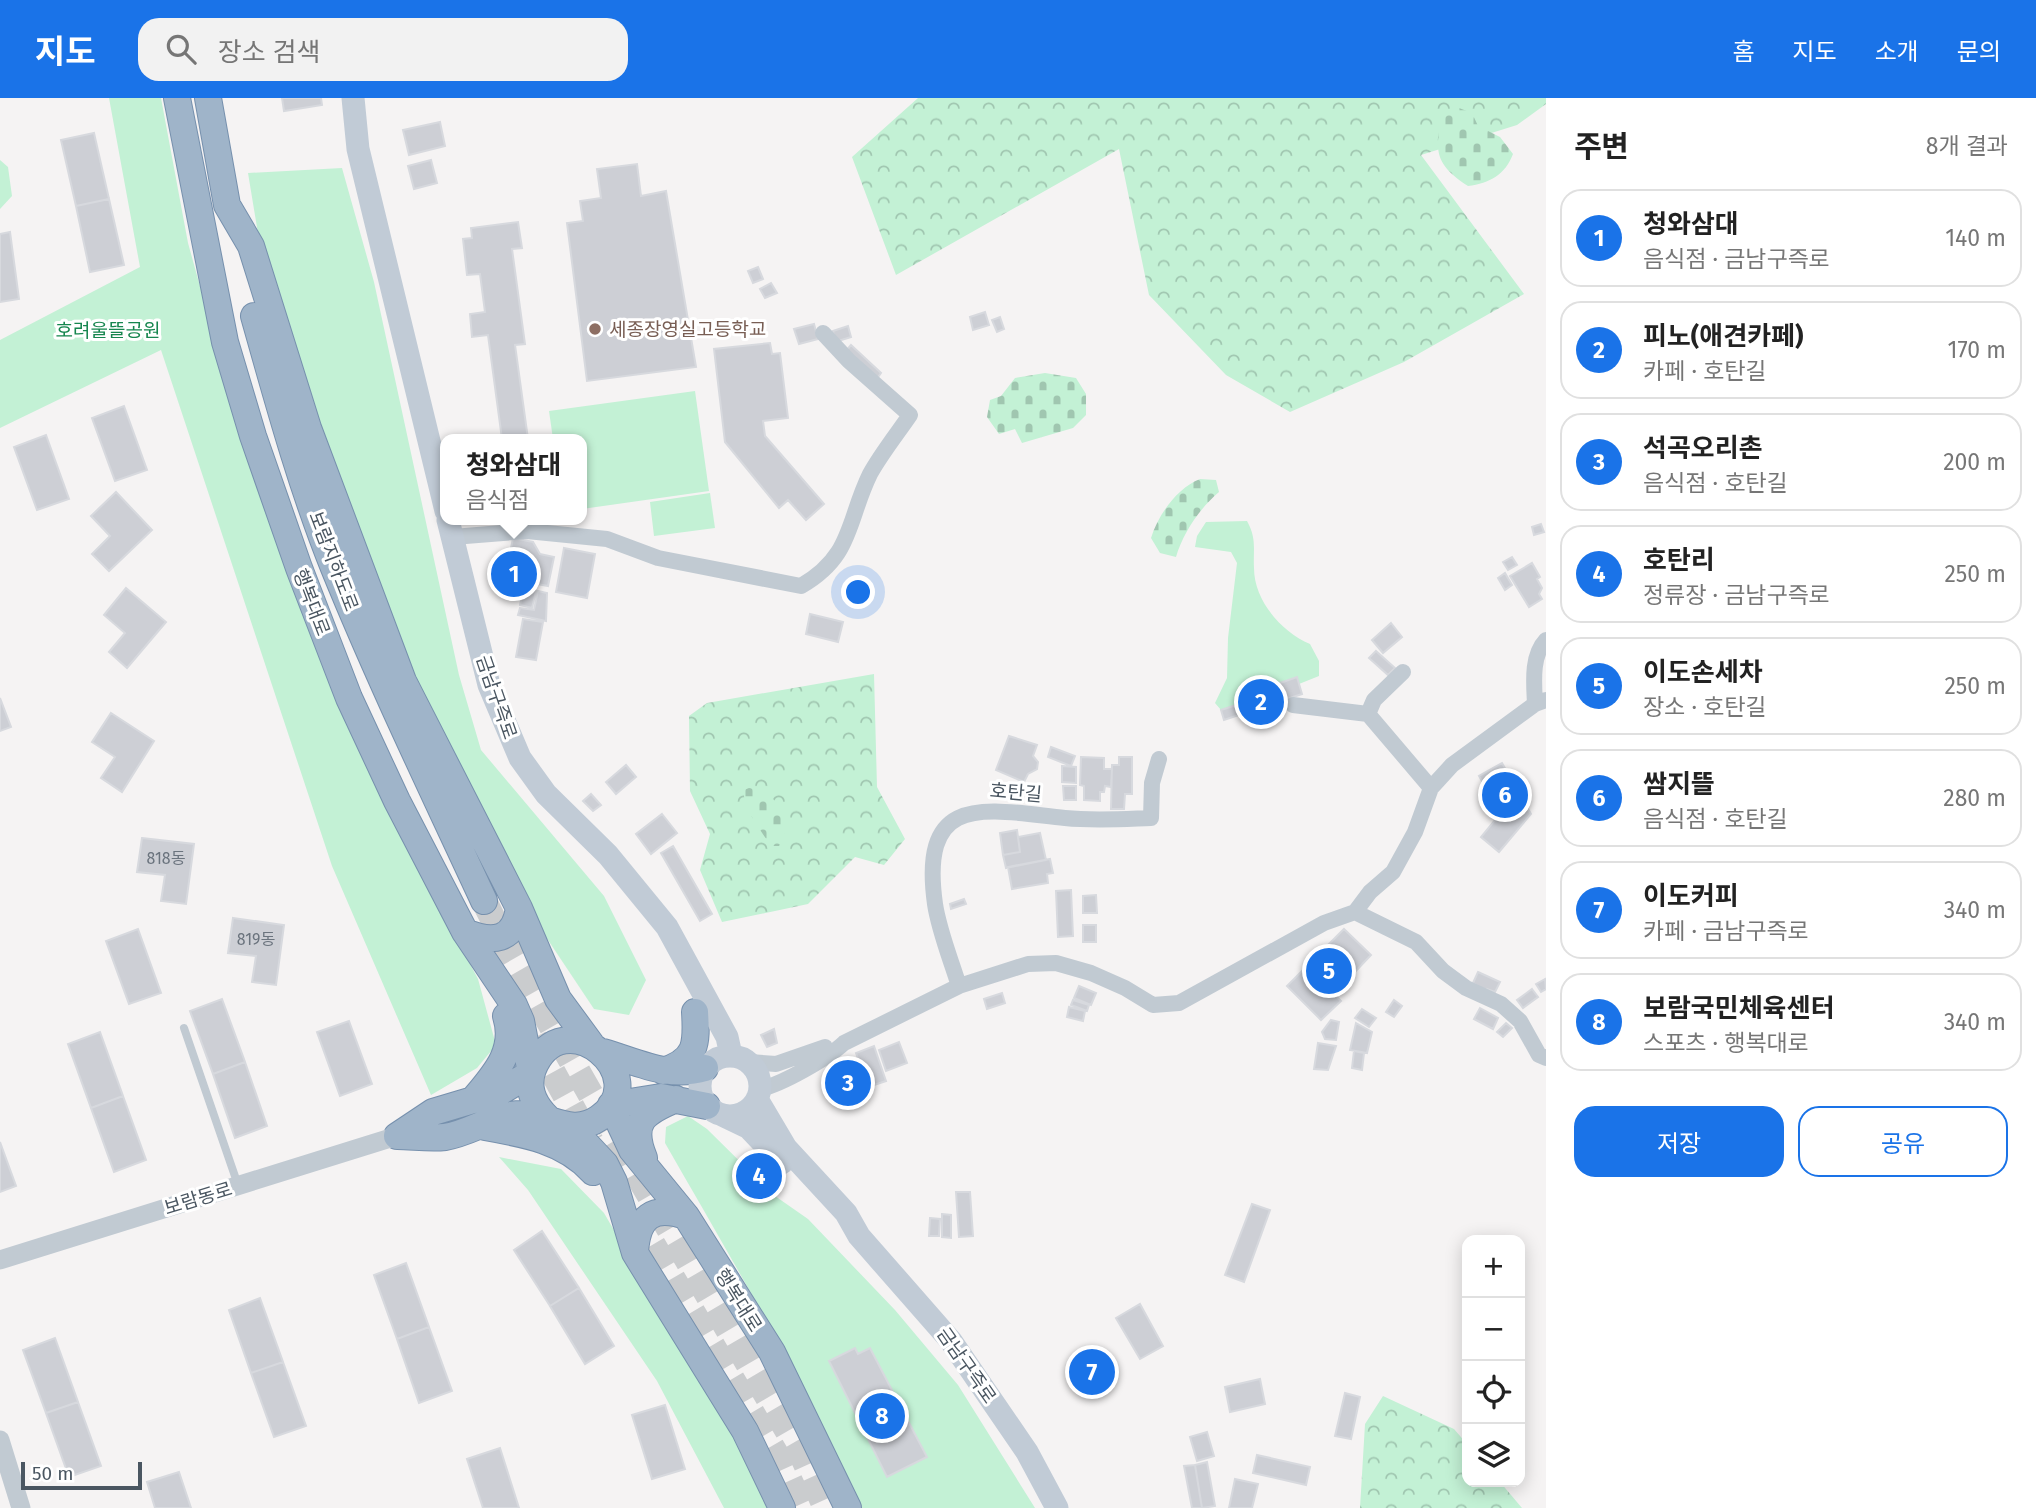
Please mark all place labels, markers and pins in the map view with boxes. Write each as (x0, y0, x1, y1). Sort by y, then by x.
place label: 세종장영실고등학교 (609, 318, 766, 341)
marker: 세종장영실고등학교 (587, 321, 603, 337)
pin: 1 (491, 548, 537, 600)
pin: 2 (1238, 676, 1284, 728)
pin: 6 (1482, 769, 1528, 821)
pin: 5 (1306, 945, 1352, 997)
pin: 3 (825, 1057, 871, 1109)
pin: 4 (736, 1150, 782, 1202)
pin: 7 (1069, 1346, 1115, 1398)
pin: 8 (859, 1390, 905, 1442)

